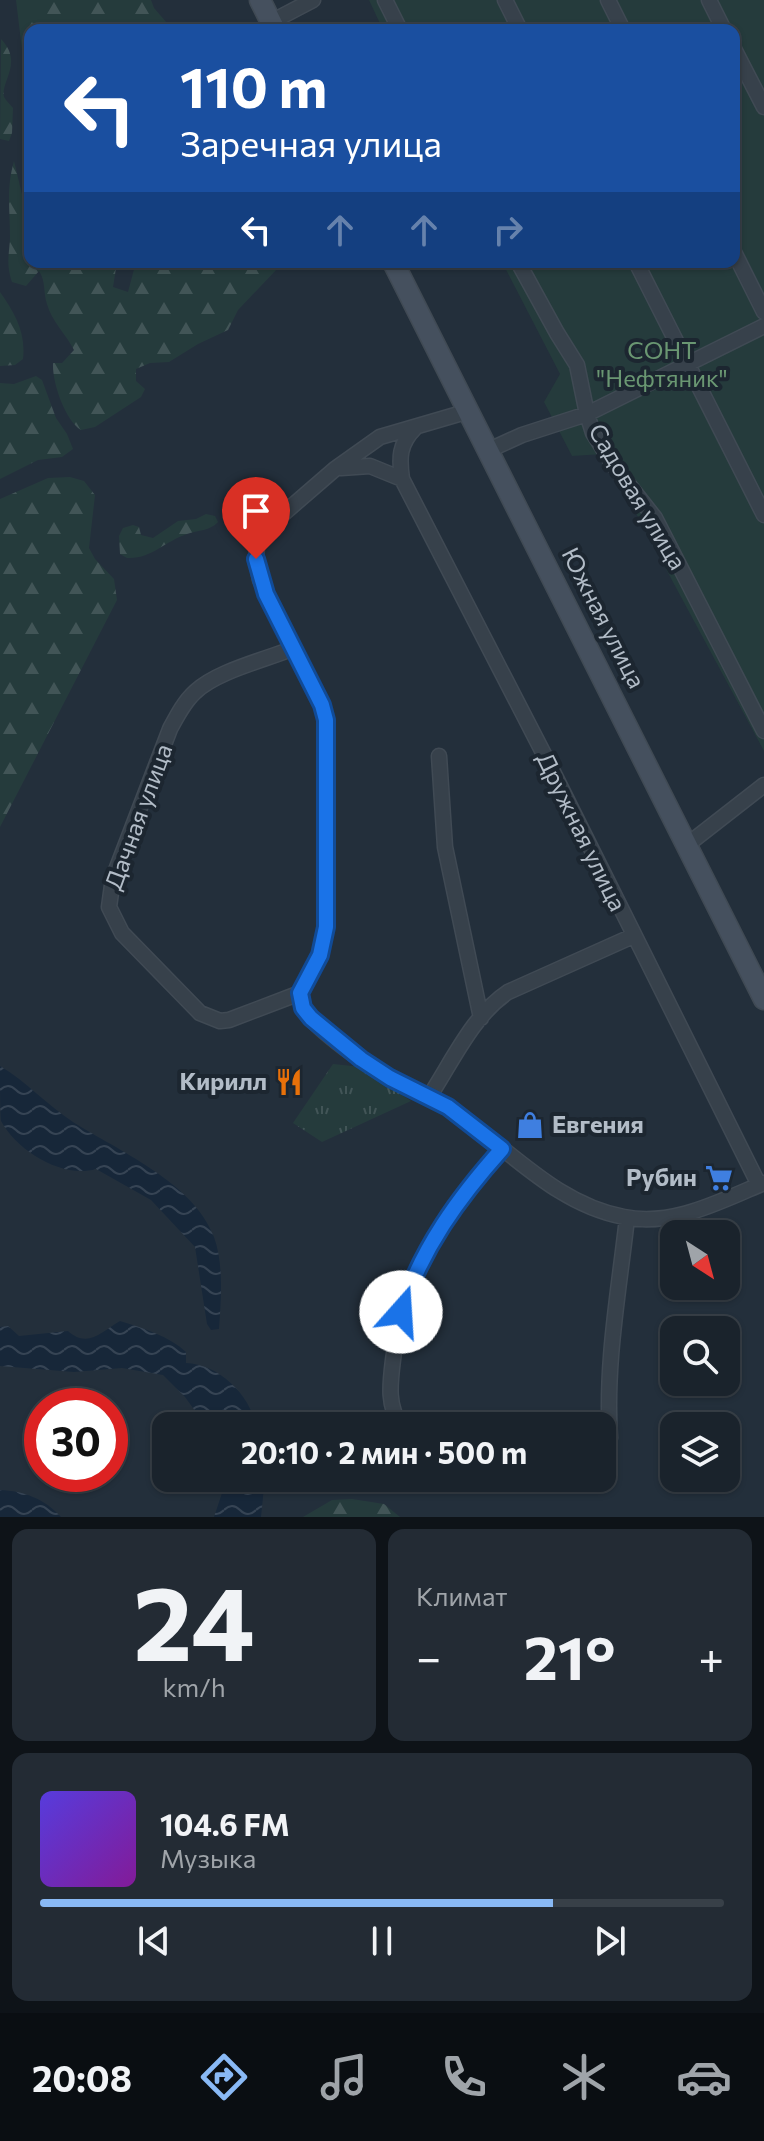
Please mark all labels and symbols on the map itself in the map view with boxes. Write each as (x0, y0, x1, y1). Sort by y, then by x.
park label: СОНТ "Нефтяник" (596, 335, 728, 392)
street label: Садовая улица (583, 418, 693, 575)
pin (222, 477, 290, 559)
street label: Южная улица (556, 542, 652, 693)
street label: Дачная улица (98, 740, 177, 893)
street label: Дружная улица (531, 747, 633, 915)
place label: Кирилл (180, 1066, 267, 1095)
restaurant icon: Кирилл (274, 1067, 304, 1097)
place label: Евгения (552, 1109, 644, 1138)
shop icon: Евгения (515, 1110, 545, 1140)
place label: Рубин (626, 1162, 697, 1191)
supermarket icon: Рубин (704, 1163, 734, 1193)
north arrow (660, 1220, 740, 1300)
position arrow (359, 1270, 443, 1354)
speed limit sign: 30 (24, 1388, 128, 1492)

